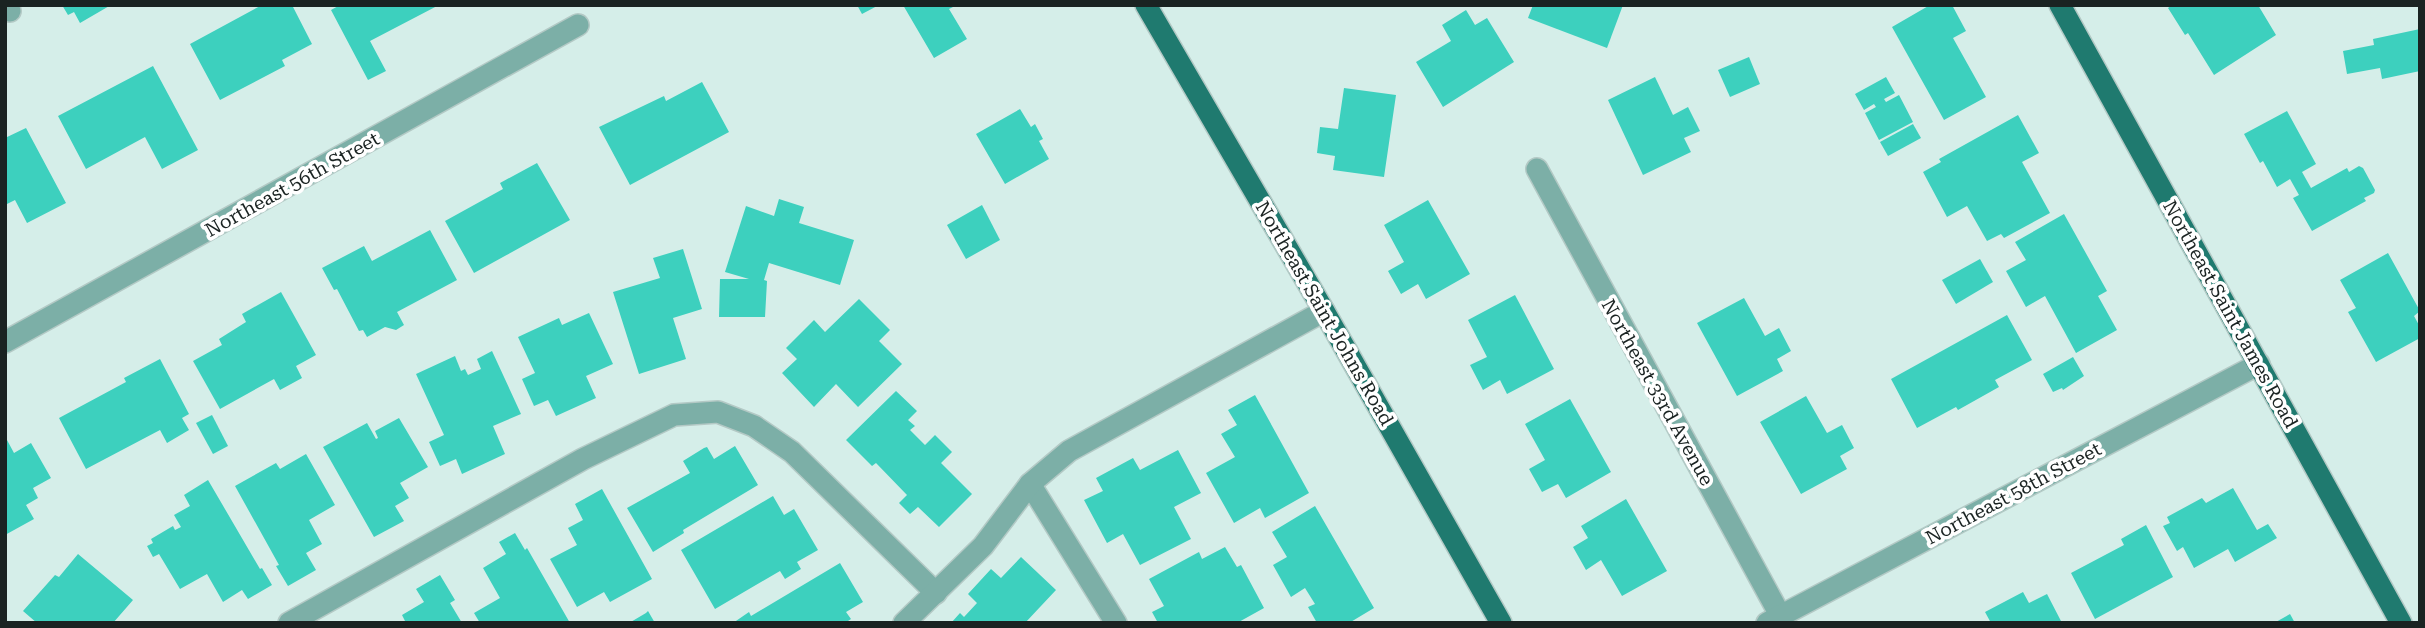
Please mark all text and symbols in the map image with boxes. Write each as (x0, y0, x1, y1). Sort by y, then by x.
street label: Northeast 56th Street (201, 127, 383, 242)
street label: Northeast Saint James Road (2158, 196, 2303, 432)
street label: Northeast Saint Johns Road (1251, 197, 1398, 430)
street label: Northeast 33rd Avenue (1597, 295, 1718, 490)
street label: Northeast 58th Street (1921, 437, 2105, 550)

